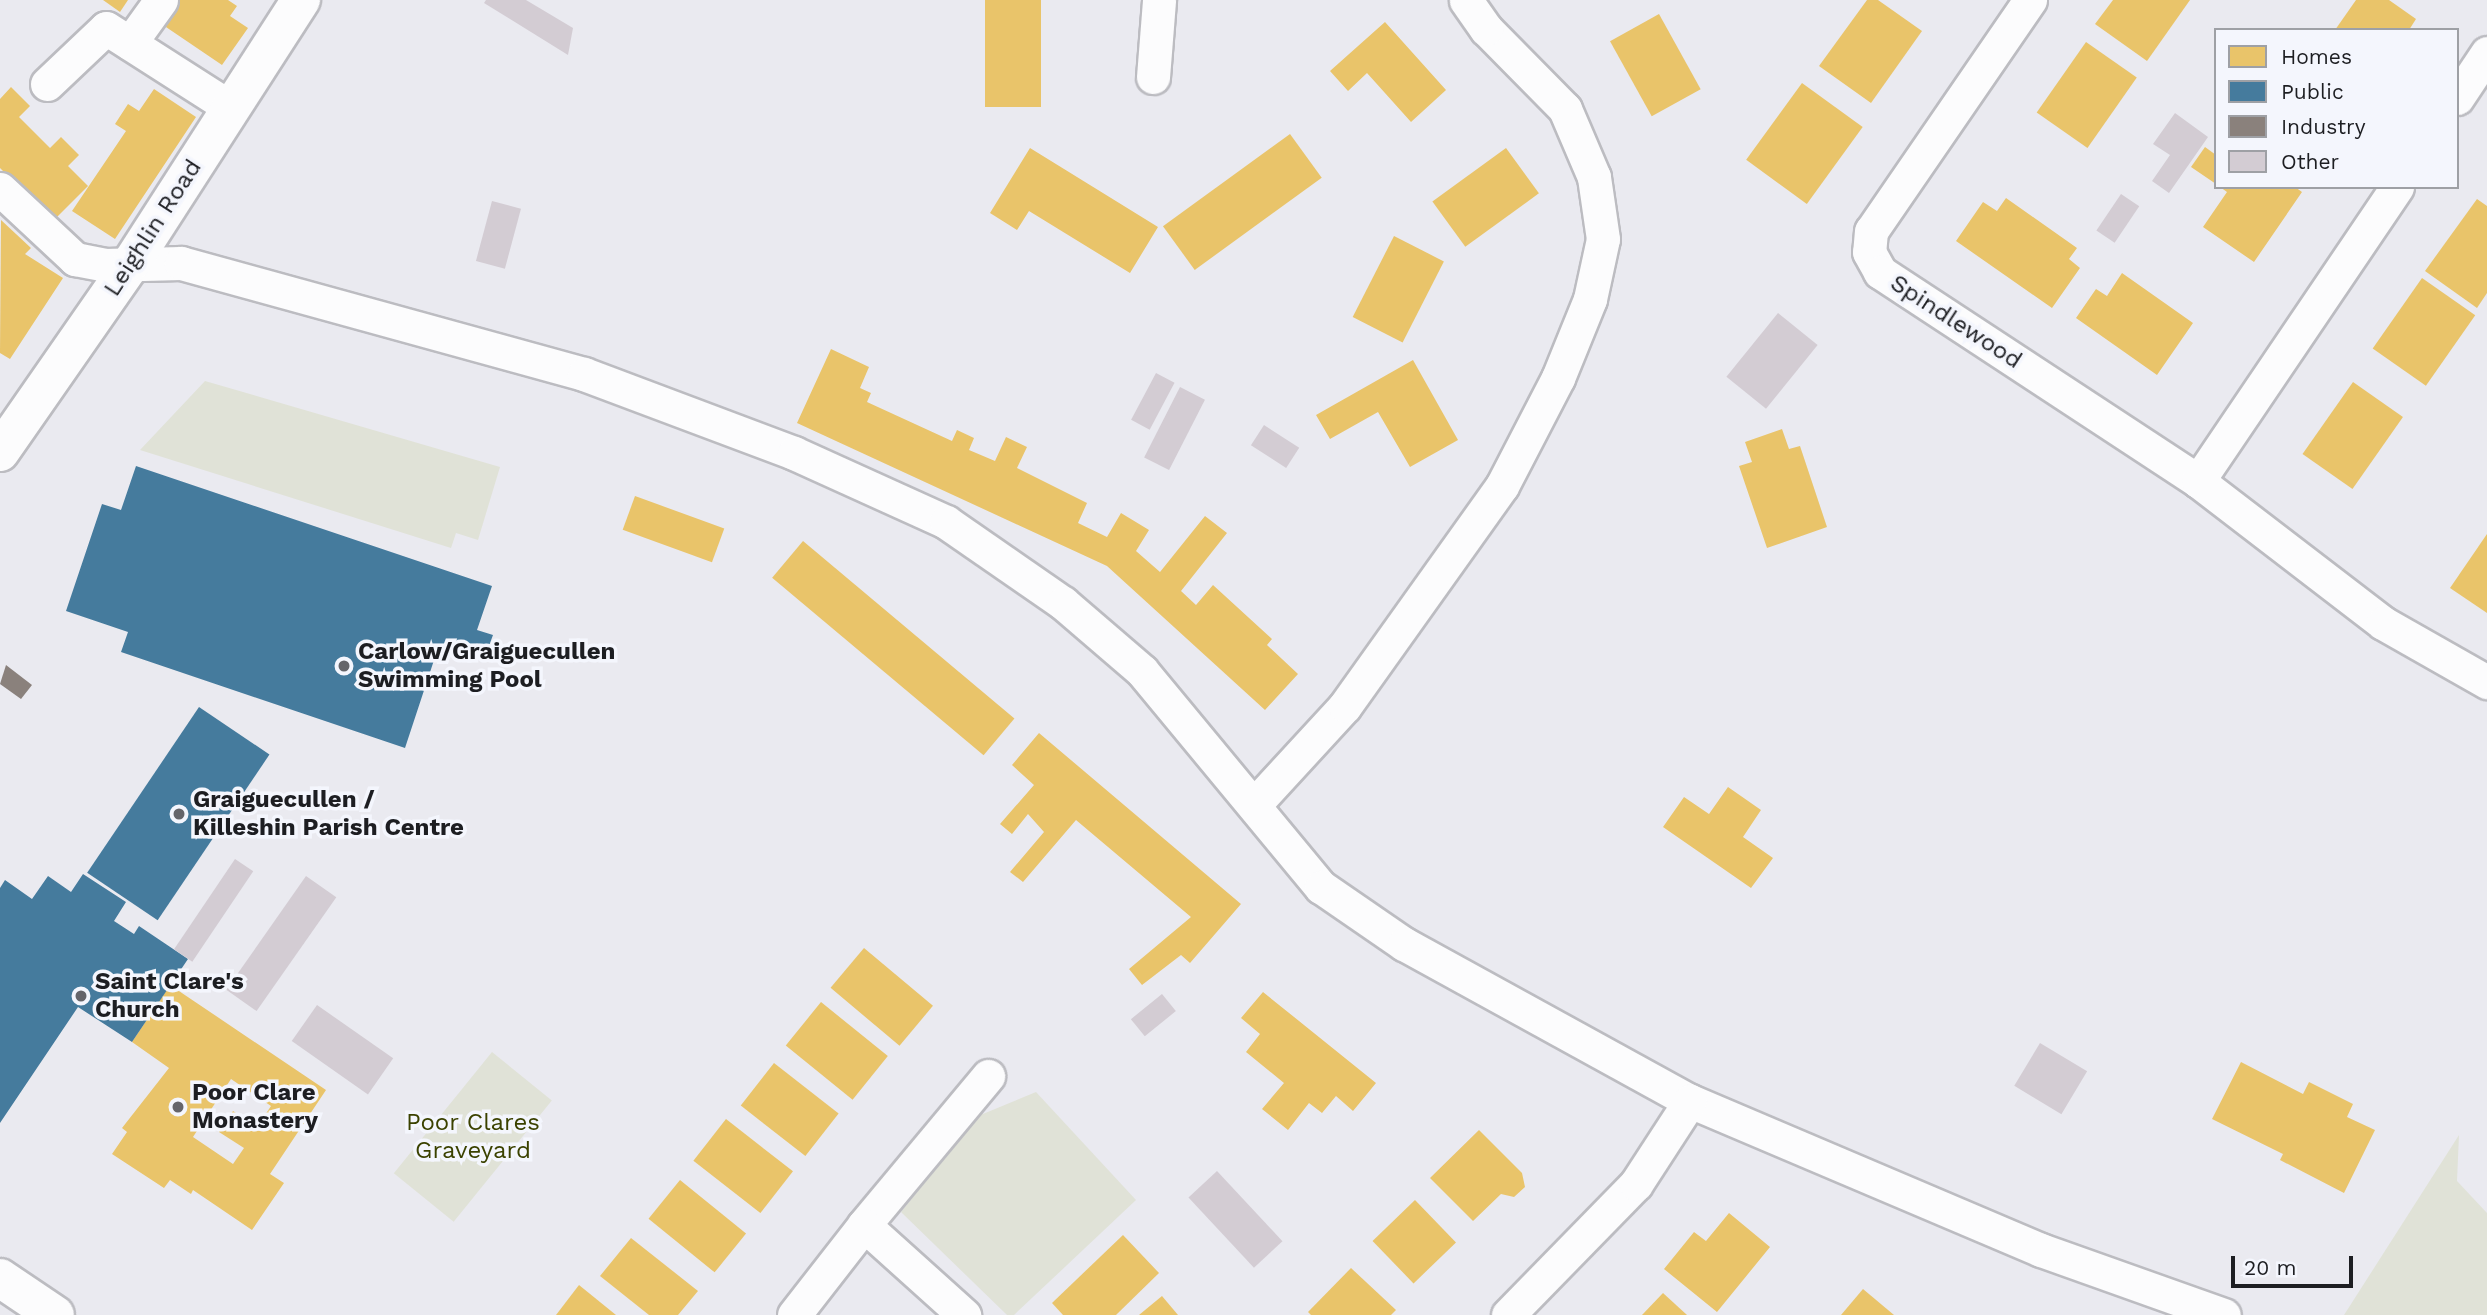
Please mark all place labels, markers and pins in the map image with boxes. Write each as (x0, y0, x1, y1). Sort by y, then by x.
place label: Carlow/Graiguecullen Swimming Pool (358, 638, 615, 694)
marker: Carlow/Graiguecullen Swimming Pool (336, 658, 352, 674)
place label: Graiguecullen / Killeshin Parish Centre (193, 786, 464, 842)
marker: Graiguecullen / Killeshin Parish Centre (171, 806, 187, 822)
place label: Saint Clare's Church (95, 968, 244, 1024)
marker: Saint Clare's Church (73, 988, 89, 1004)
place label: Poor Clare Monastery (192, 1079, 318, 1135)
marker: Poor Clare Monastery (170, 1099, 186, 1115)

